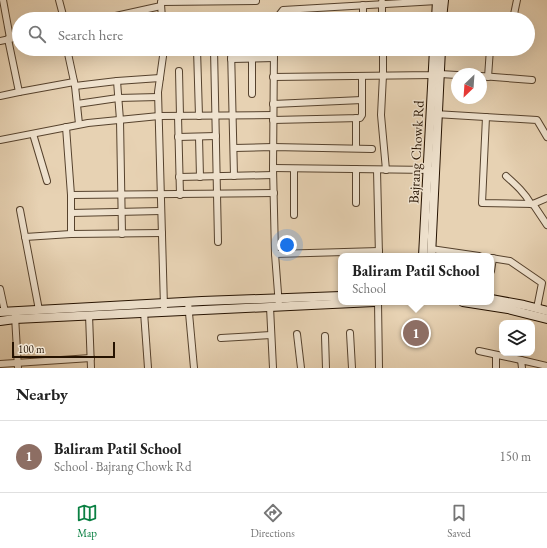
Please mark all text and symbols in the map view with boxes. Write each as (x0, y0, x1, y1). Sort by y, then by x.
search box (12, 12, 535, 56)
icon: search (26, 23, 48, 45)
text: Search here (58, 25, 123, 44)
north arrow (451, 68, 487, 104)
street label: Bajrang Chowk Rd (404, 99, 428, 204)
your location (277, 235, 297, 255)
popup (338, 253, 494, 305)
text: Baliram Patil School (352, 261, 480, 280)
text: School (352, 280, 386, 297)
pin: 1 (403, 318, 429, 348)
map controls (499, 320, 535, 356)
button: layers (499, 320, 535, 356)
scale bar (12, 340, 115, 359)
text: 100 m (18, 342, 45, 356)
text: Nearby (16, 383, 68, 405)
text: Baliram Patil School (54, 439, 181, 458)
text: 1 (26, 448, 32, 465)
text: 150 m (500, 448, 531, 465)
text: School · Bajrang Chowk Rd (54, 458, 192, 475)
tab: Map (76, 502, 98, 540)
tab: Directions (251, 502, 295, 540)
tab: Saved (447, 502, 471, 540)

